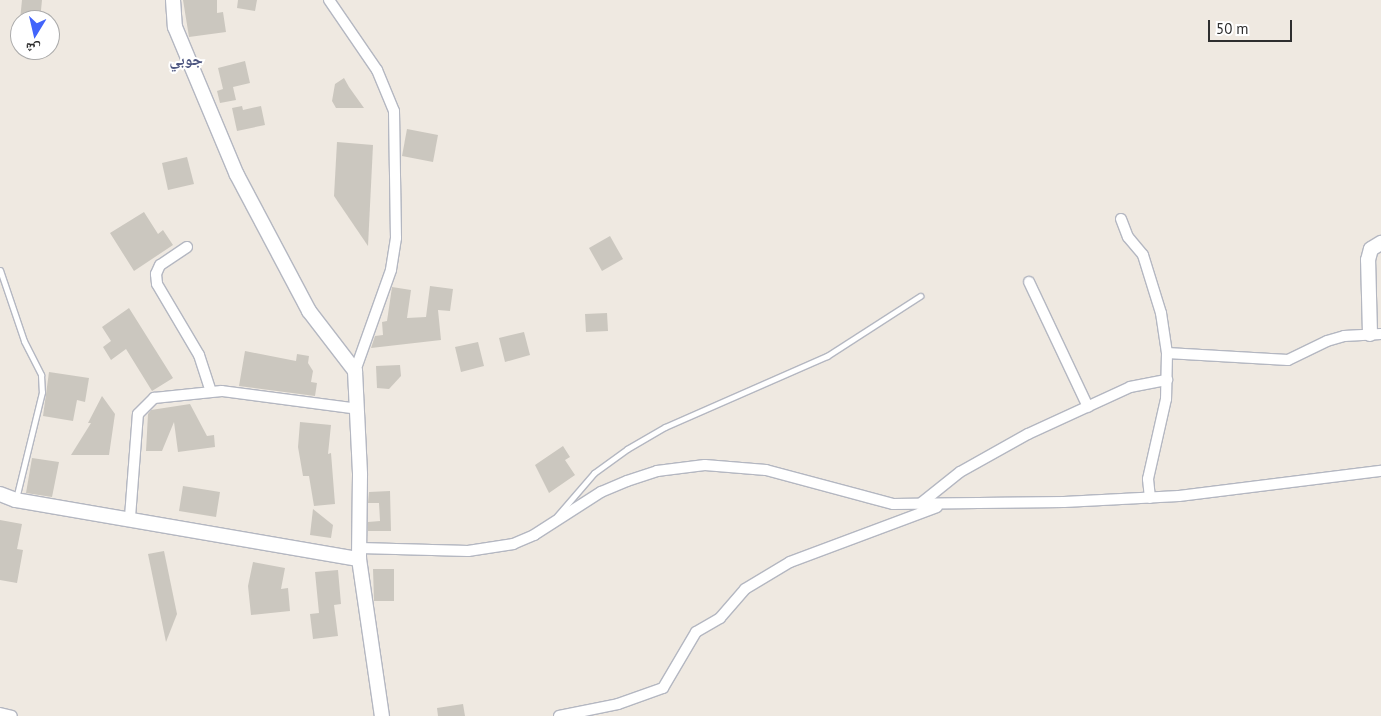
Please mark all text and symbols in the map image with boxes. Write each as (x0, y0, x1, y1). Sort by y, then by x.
north arrow (10, 10, 60, 60)
scale bar (1211, 10, 1295, 42)
text: 50 m (1216, 19, 1249, 38)
text: ش (24, 39, 42, 59)
district label: جوبي (169, 49, 203, 69)

